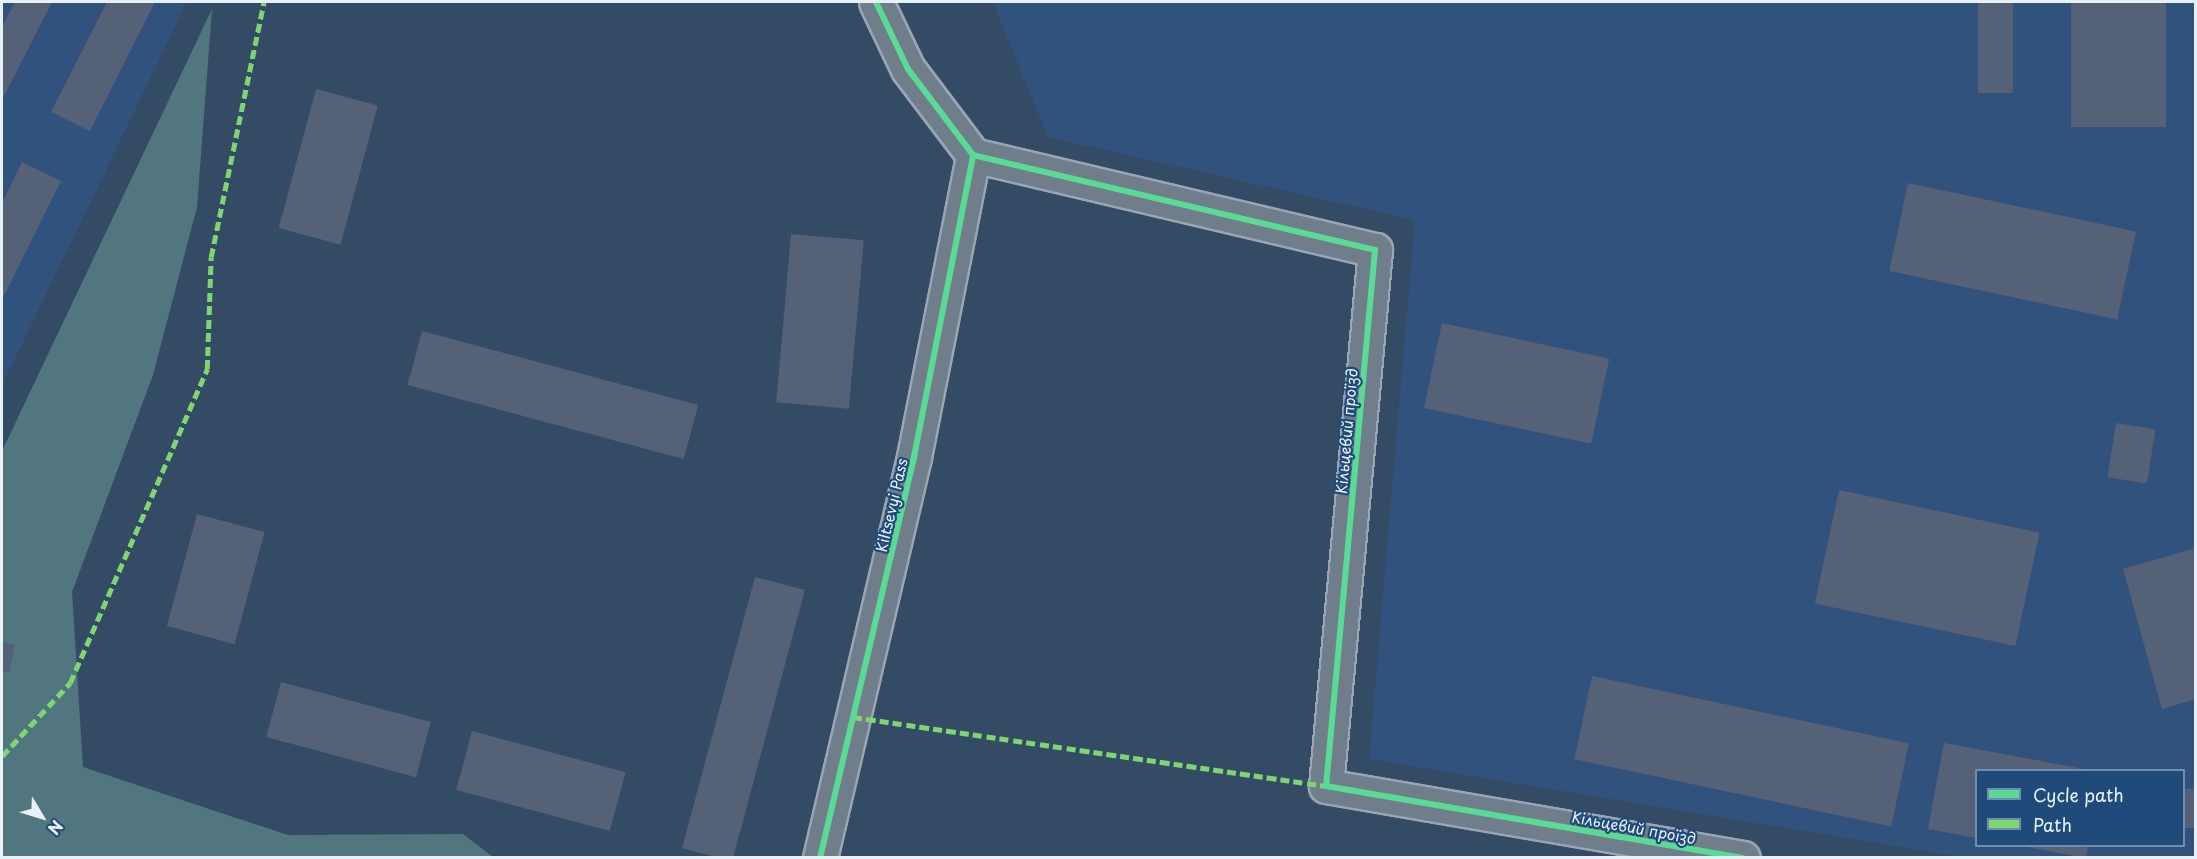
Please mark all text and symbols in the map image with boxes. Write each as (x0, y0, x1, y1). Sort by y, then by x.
street label: Кільцевий проїзд (1332, 367, 1360, 495)
street label: Kiltsevyi Pass (871, 456, 911, 554)
legend (1975, 769, 2185, 847)
text: Cycle path (2033, 781, 2124, 808)
north arrow (12, 787, 72, 847)
street label: Кільцевий проїзд (1570, 807, 1698, 847)
text: Path (2033, 811, 2072, 838)
text: N (43, 816, 70, 840)

